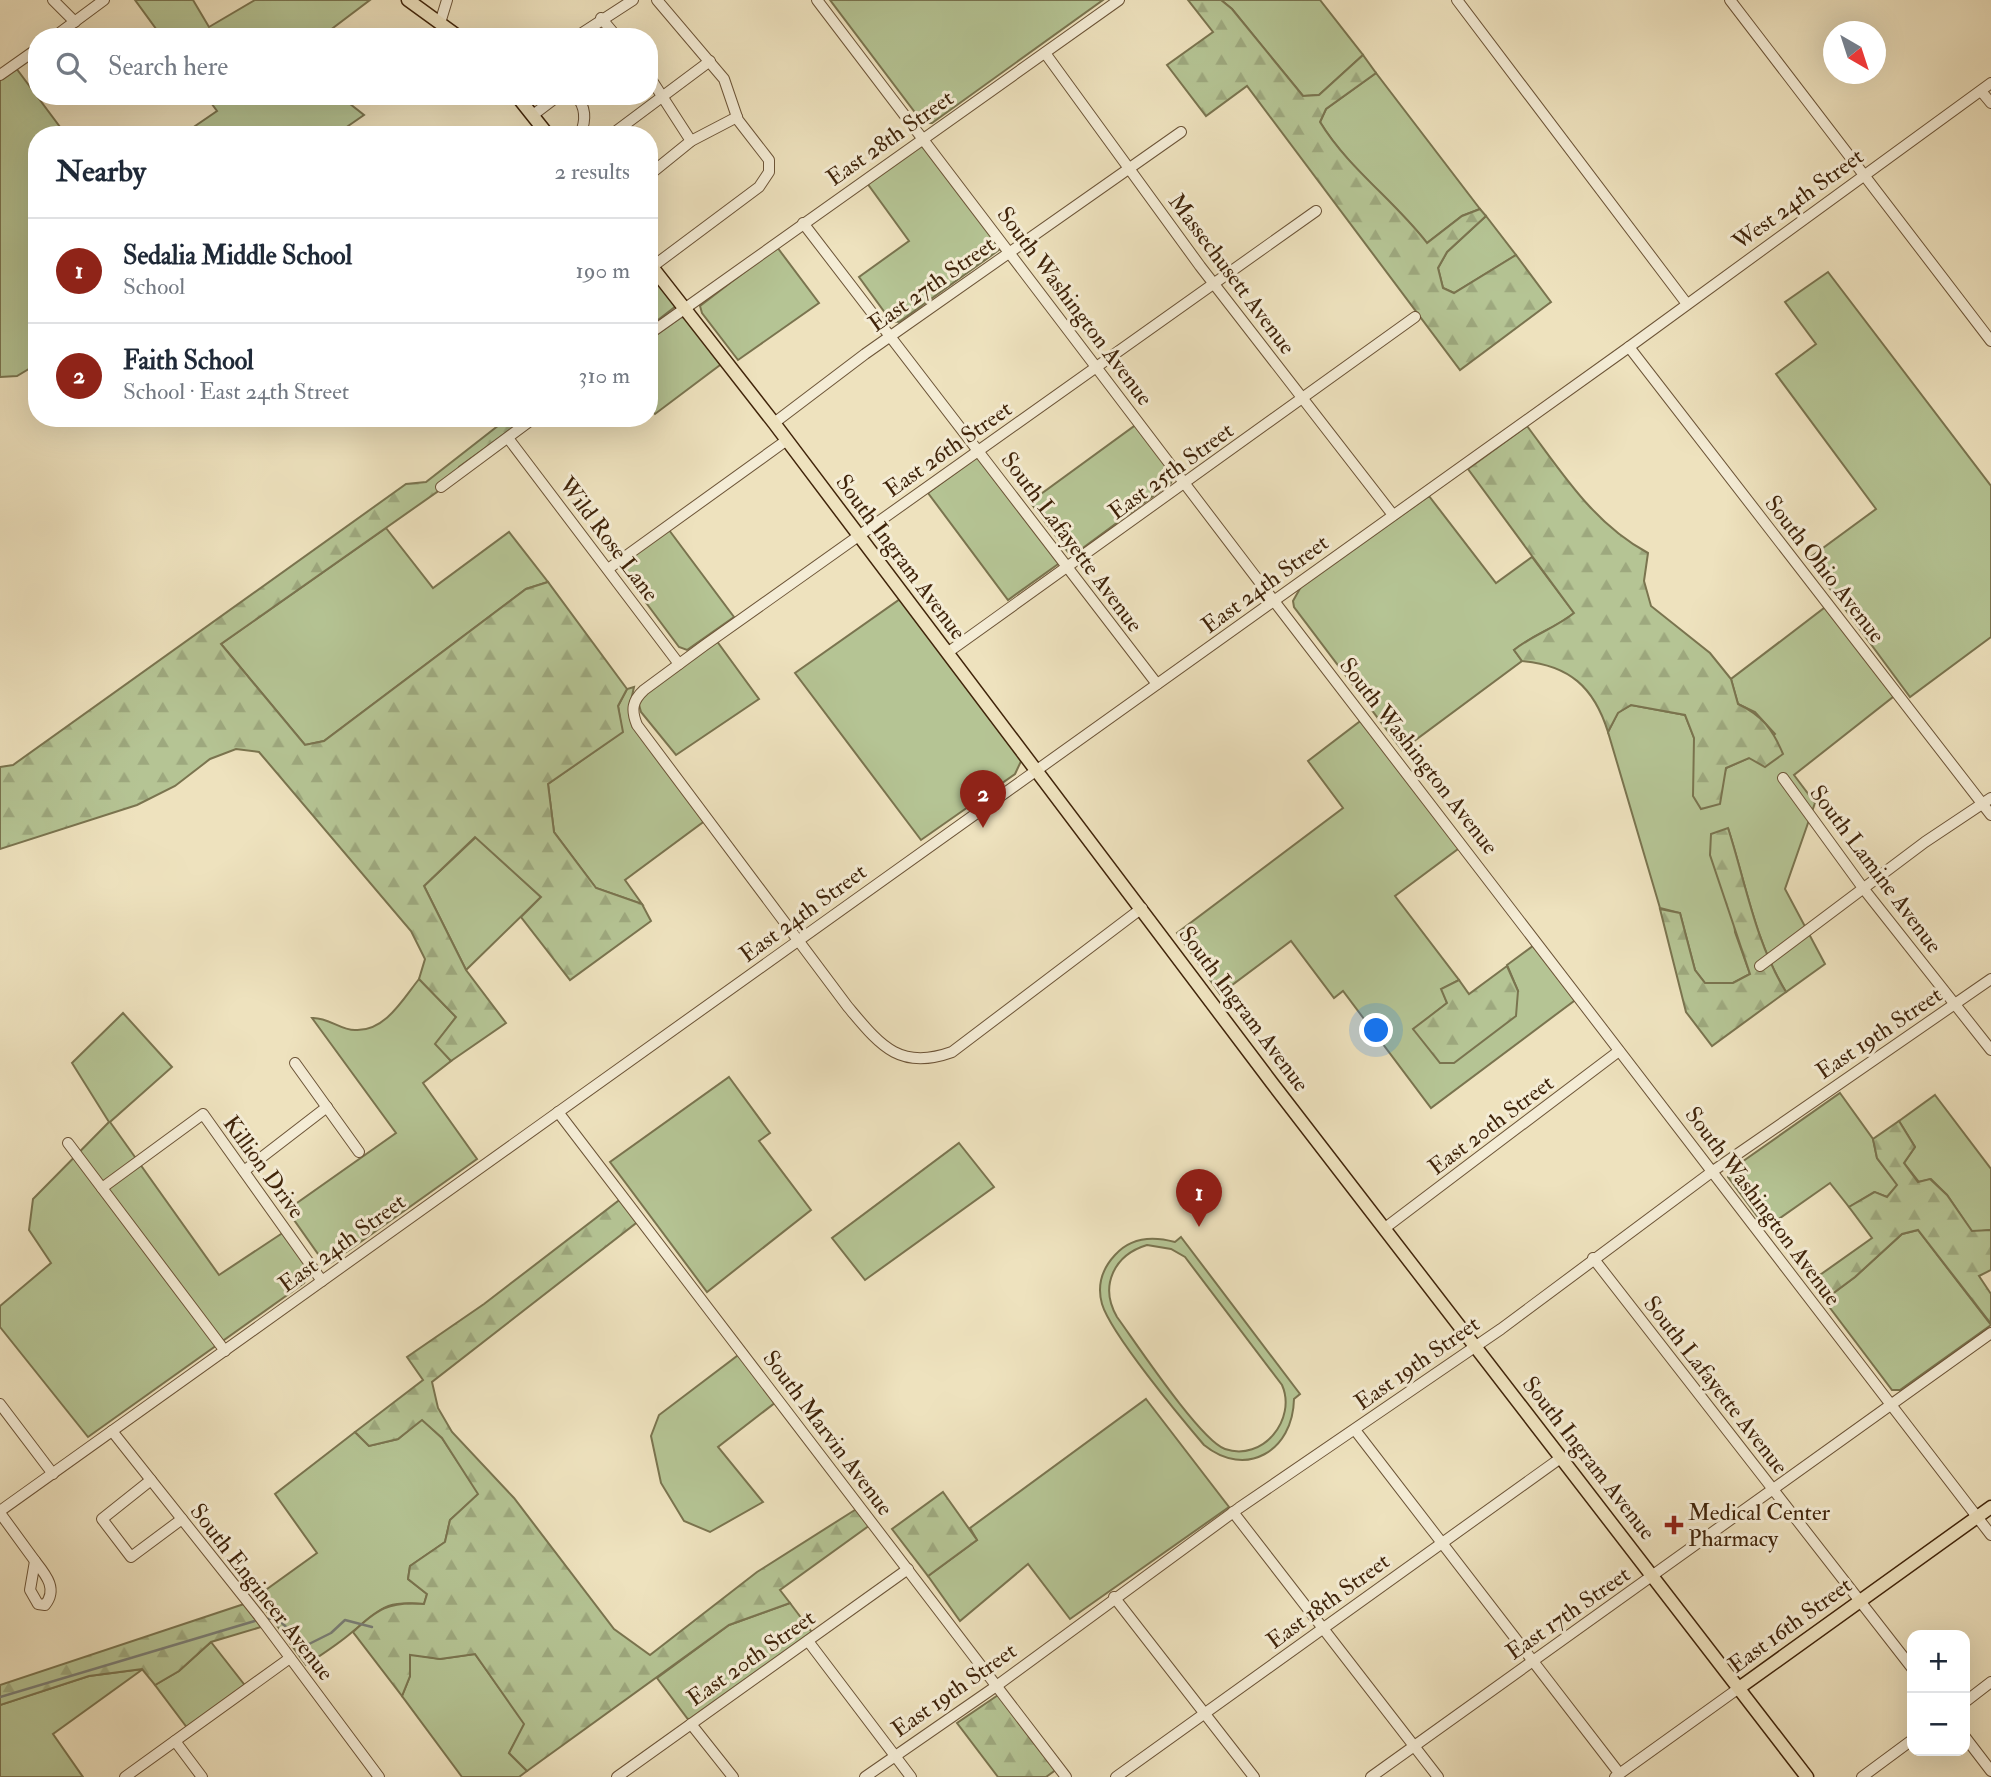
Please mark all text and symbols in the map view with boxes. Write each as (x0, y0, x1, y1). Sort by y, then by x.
north arrow (1823, 21, 1886, 84)
search box (28, 28, 658, 105)
icon: search (52, 48, 90, 86)
text: Search here (108, 51, 228, 83)
street label: East 28th Street (821, 84, 959, 192)
street label: West 24th Street (1726, 142, 1869, 257)
text: Nearby (56, 153, 146, 190)
text: 2 results (555, 157, 630, 186)
street label: Massechusett Avenue (1162, 188, 1302, 360)
street label: South Washington Avenue (991, 201, 1160, 412)
street label: East 27th Street (863, 230, 1001, 338)
text: Sedalia Middle School (123, 240, 352, 272)
text: 1 (75, 256, 83, 285)
text: 190 m (576, 256, 630, 285)
text: School (123, 272, 185, 301)
text: Faith School (123, 345, 254, 377)
text: 2 (73, 361, 85, 390)
text: 310 m (579, 361, 630, 390)
text: School · East 24th Street (123, 377, 349, 406)
street label: East 26th Street (879, 394, 1017, 504)
street label: East 25th Street (1103, 416, 1239, 526)
street label: South Lafayette Avenue (995, 446, 1150, 638)
street label: South Ingram Avenue (829, 468, 973, 646)
street label: Wild Rose Lane (552, 470, 666, 607)
street label: South Ohio Avenue (1758, 489, 1892, 649)
street label: East 24th Street (1196, 528, 1334, 640)
street label: South Washington Avenue (1333, 652, 1505, 860)
pin: 2 (960, 770, 1006, 828)
street label: South Lamine Avenue (1803, 779, 1949, 959)
street label: East 24th Street (734, 857, 872, 969)
street label: South Ingram Avenue (1172, 920, 1316, 1098)
street label: East 19th Street (1810, 980, 1948, 1086)
your location (1359, 1013, 1393, 1047)
street label: East 20th Street (1423, 1068, 1559, 1182)
street label: South Washington Avenue (1679, 1101, 1848, 1312)
street label: Killion Drive (217, 1110, 311, 1225)
pin: 1 (1176, 1169, 1222, 1227)
street label: East 24th Street (273, 1187, 411, 1299)
street label: South Lafayette Avenue (1637, 1290, 1795, 1480)
street label: East 19th Street (1349, 1309, 1485, 1417)
street label: South Marvin Avenue (756, 1345, 900, 1522)
street label: South Ingram Avenue (1516, 1370, 1662, 1546)
street label: South Engineer Avenue (184, 1498, 340, 1687)
place label: Medical Center Pharmacy (1688, 1498, 1831, 1553)
marker: Medical Center Pharmacy (1666, 1517, 1682, 1533)
street label: East 18th Street (1261, 1547, 1395, 1655)
street label: East 17th Street (1500, 1560, 1636, 1666)
street label: East 16th Street (1723, 1570, 1857, 1680)
street label: East 20th Street (681, 1603, 821, 1713)
map controls (1907, 1630, 1970, 1756)
button: + (1907, 1630, 1970, 1693)
street label: East 19th Street (886, 1636, 1022, 1744)
button: − (1907, 1693, 1970, 1756)

